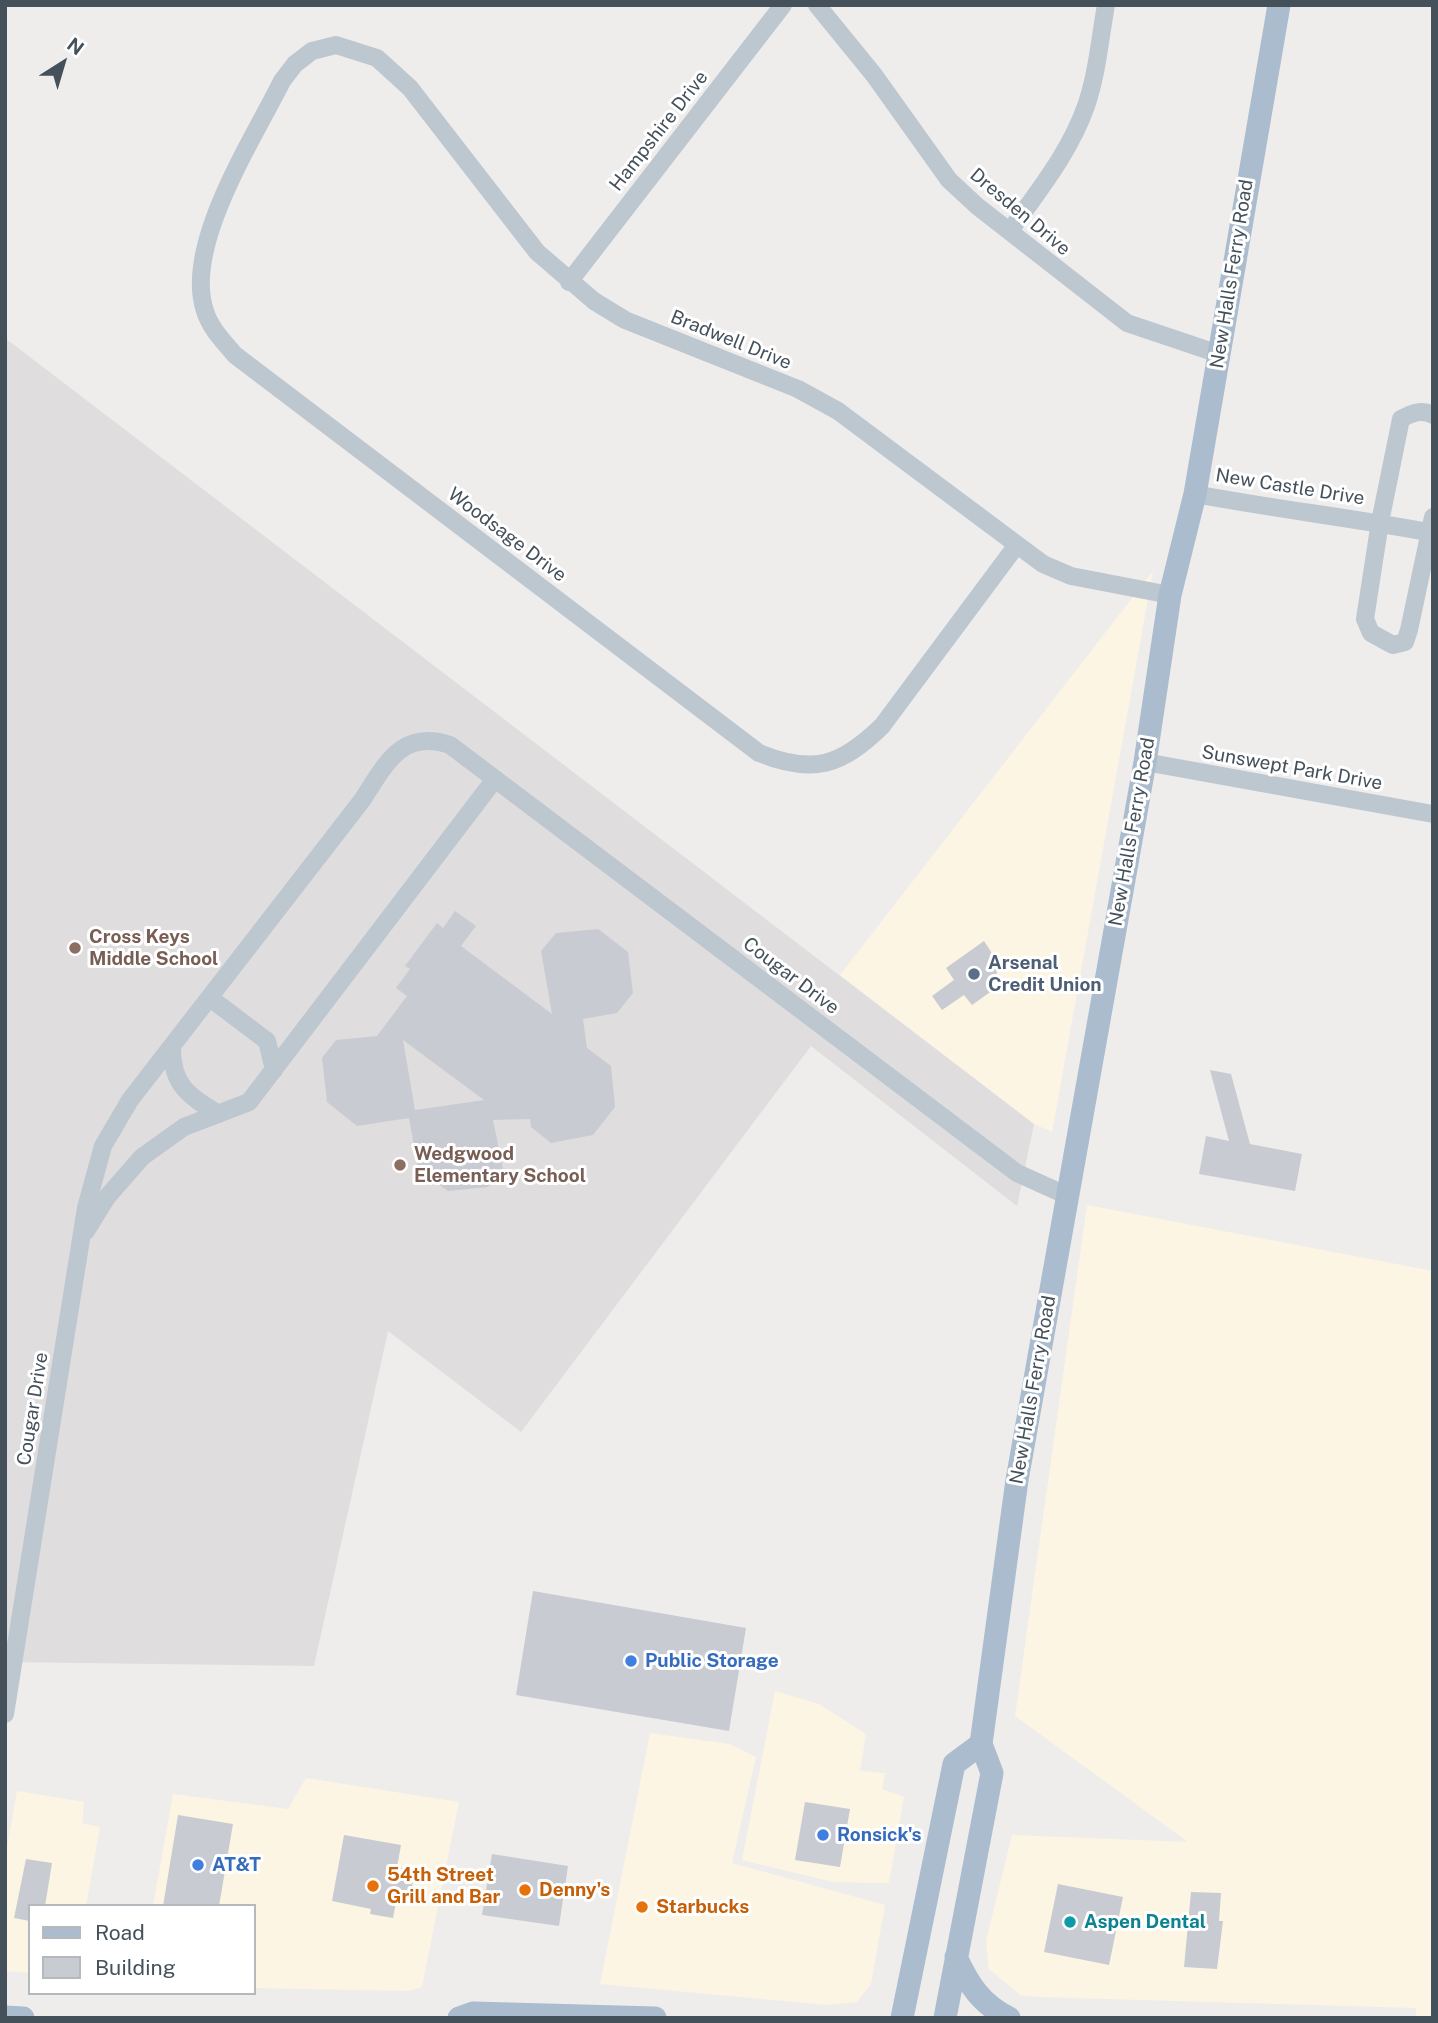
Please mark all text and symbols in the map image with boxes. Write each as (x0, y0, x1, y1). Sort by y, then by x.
north arrow (28, 28, 98, 98)
text: N (63, 33, 88, 59)
street label: Hampshire Drive (605, 66, 713, 196)
street label: Dresden Drive (965, 163, 1075, 261)
street label: New Halls Ferry Road (1206, 178, 1258, 370)
street label: Bradwell Drive (667, 305, 795, 375)
street label: New Castle Drive (1214, 464, 1366, 510)
street label: Woodsage Drive (443, 483, 571, 587)
street label: New Halls Ferry Road (1104, 736, 1160, 928)
street label: Sunswept Park Drive (1200, 741, 1384, 795)
place label: Cross Keys Middle School (89, 926, 218, 970)
street label: Cougar Drive (738, 932, 844, 1020)
marker: Cross Keys Middle School (67, 940, 83, 956)
place label: Arsenal Credit Union (988, 952, 1102, 996)
marker: Arsenal Credit Union (966, 966, 982, 982)
place label: Wedgwood Elementary School (414, 1143, 586, 1187)
marker: Wedgwood Elementary School (392, 1157, 408, 1173)
street label: New Halls Ferry Road (1005, 1294, 1061, 1486)
street label: Cougar Drive (13, 1351, 53, 1467)
place label: Public Storage (645, 1650, 779, 1672)
marker: Public Storage (623, 1653, 639, 1669)
place label: Ronsick's (837, 1824, 922, 1846)
marker: Ronsick's (815, 1827, 831, 1843)
place label: AT&T (212, 1854, 261, 1876)
marker: AT&T (190, 1857, 206, 1873)
place label: 54th Street Grill and Bar (387, 1864, 500, 1908)
marker: 54th Street Grill and Bar (365, 1878, 381, 1894)
place label: Denny's (539, 1879, 610, 1901)
marker: Denny's (517, 1882, 533, 1898)
place label: Starbucks (656, 1896, 749, 1918)
marker: Starbucks (634, 1899, 650, 1915)
legend (28, 1904, 256, 1995)
place label: Aspen Dental (1084, 1911, 1206, 1933)
marker: Aspen Dental (1062, 1914, 1078, 1930)
text: Road (95, 1920, 145, 1945)
text: Building (95, 1955, 176, 1980)

